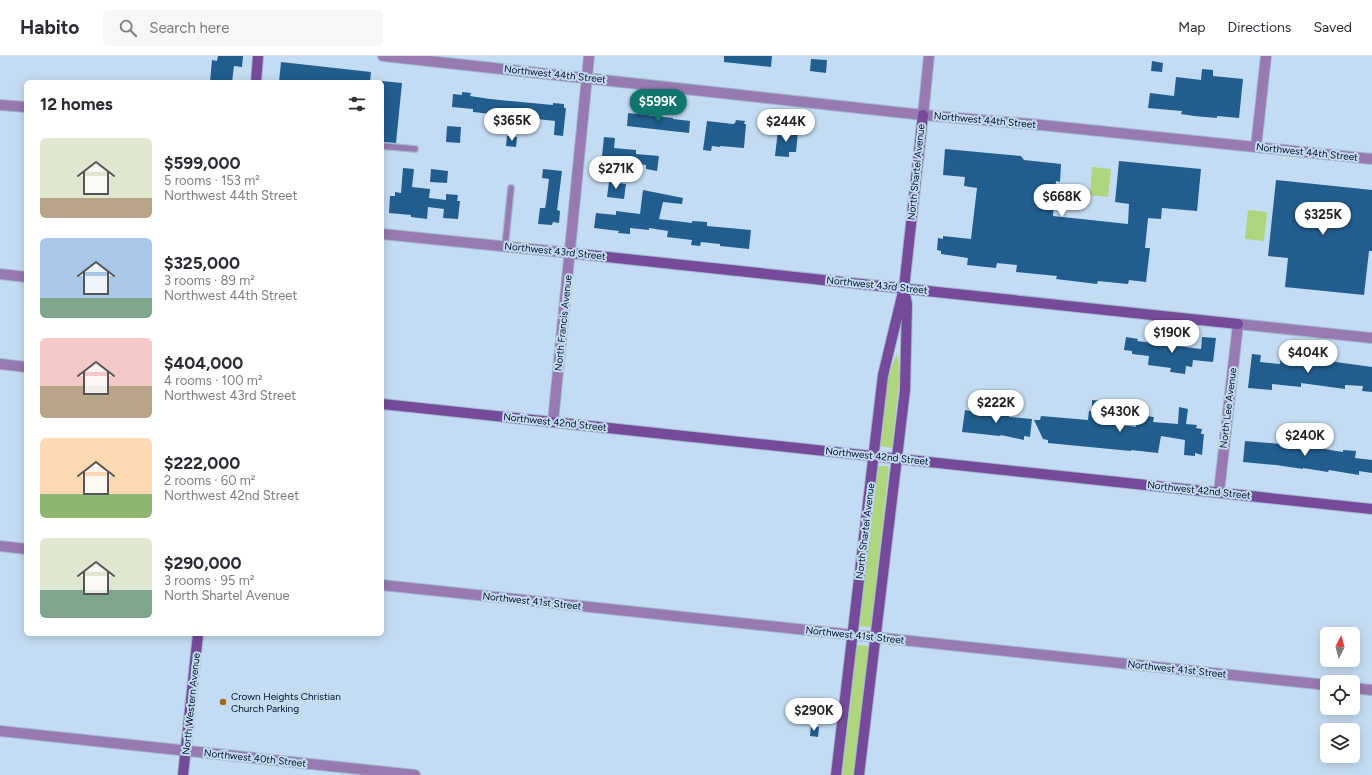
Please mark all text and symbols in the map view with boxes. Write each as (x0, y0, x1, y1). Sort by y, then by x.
search box (103, 10, 383, 46)
text: Habito (20, 16, 79, 39)
icon: search (117, 17, 139, 39)
text: Search here (149, 19, 229, 37)
text: Map (1178, 19, 1206, 36)
text: Directions (1228, 19, 1291, 36)
text: Saved (1313, 19, 1352, 36)
street label: Northwest 44th Street (503, 62, 607, 86)
pin: $599K (630, 89, 686, 123)
icon: filters (346, 93, 368, 115)
text: 12 homes (40, 94, 113, 114)
text: $599K (639, 94, 677, 109)
pin: $365K (484, 108, 540, 142)
pin: $244K (758, 109, 814, 143)
street label: Northwest 44th Street (933, 109, 1037, 131)
text: $365K (493, 113, 531, 128)
text: $244K (766, 114, 806, 129)
street label: North Shartel Avenue (904, 123, 928, 221)
street label: Northwest 44th Street (1255, 140, 1359, 164)
text: $599,000 (164, 153, 240, 173)
icon: home (72, 154, 120, 202)
pin: $271K (588, 156, 644, 190)
text: $271K (598, 161, 634, 176)
text: 5 rooms · 153 m² (164, 173, 260, 188)
pin: $668K (1034, 184, 1090, 218)
text: Northwest 44th Street (164, 188, 297, 203)
text: $668K (1043, 189, 1081, 204)
pin: $325K (1295, 202, 1351, 236)
text: $325K (1304, 207, 1342, 222)
street label: Northwest 43rd Street (504, 239, 606, 263)
text: $325,000 (164, 253, 240, 273)
icon: home (72, 254, 120, 302)
text: 3 rooms · 89 m² (164, 273, 255, 288)
street label: Northwest 43rd Street (826, 273, 928, 297)
street label: North Francis Avenue (551, 274, 575, 372)
text: Northwest 44th Street (164, 288, 297, 303)
pin: $190K (1144, 320, 1200, 354)
text: $190K (1153, 325, 1191, 340)
pin: $404K (1280, 340, 1336, 374)
text: $404K (1288, 345, 1328, 360)
text: $404,000 (164, 353, 243, 373)
icon: home (72, 354, 120, 402)
street label: North Lee Avenue (1217, 366, 1239, 449)
text: 4 rooms · 100 m² (164, 373, 263, 388)
text: Northwest 43rd Street (164, 388, 296, 403)
pin: $222K (968, 390, 1024, 424)
text: $222K (977, 395, 1015, 410)
pin: $430K (1092, 399, 1148, 433)
text: $430K (1100, 404, 1140, 419)
street label: Northwest 42nd Street (503, 410, 608, 434)
pin: $240K (1277, 423, 1333, 457)
text: $240K (1285, 428, 1325, 443)
street label: Northwest 42nd Street (825, 444, 930, 468)
text: $222,000 (164, 453, 240, 473)
icon: home (72, 454, 120, 502)
text: 2 rooms · 60 m² (164, 473, 255, 488)
street label: Northwest 42nd Street (1147, 478, 1252, 502)
street label: North Shartel Avenue (853, 482, 877, 580)
text: Northwest 42nd Street (164, 488, 299, 503)
text: $290,000 (164, 553, 242, 573)
icon: home (72, 554, 120, 602)
text: 3 rooms · 95 m² (164, 573, 254, 588)
text: North Shartel Avenue (164, 588, 290, 603)
street label: Northwest 41st Street (482, 589, 582, 613)
street label: Northwest 41st Street (805, 623, 905, 647)
north arrow (1320, 627, 1360, 667)
map controls (1320, 627, 1360, 763)
street label: North Western Avenue (179, 652, 203, 756)
street label: Northwest 41st Street (1127, 657, 1227, 681)
button: locate (1320, 675, 1360, 715)
place label: Crown Heights Christian Church Parking (231, 690, 341, 715)
marker: Crown Heights Christian Church Parking (218, 697, 228, 707)
pin: $290K (786, 698, 842, 732)
text: $290K (794, 703, 834, 718)
button: layers (1320, 723, 1360, 763)
street label: Northwest 40th Street (203, 746, 307, 770)

